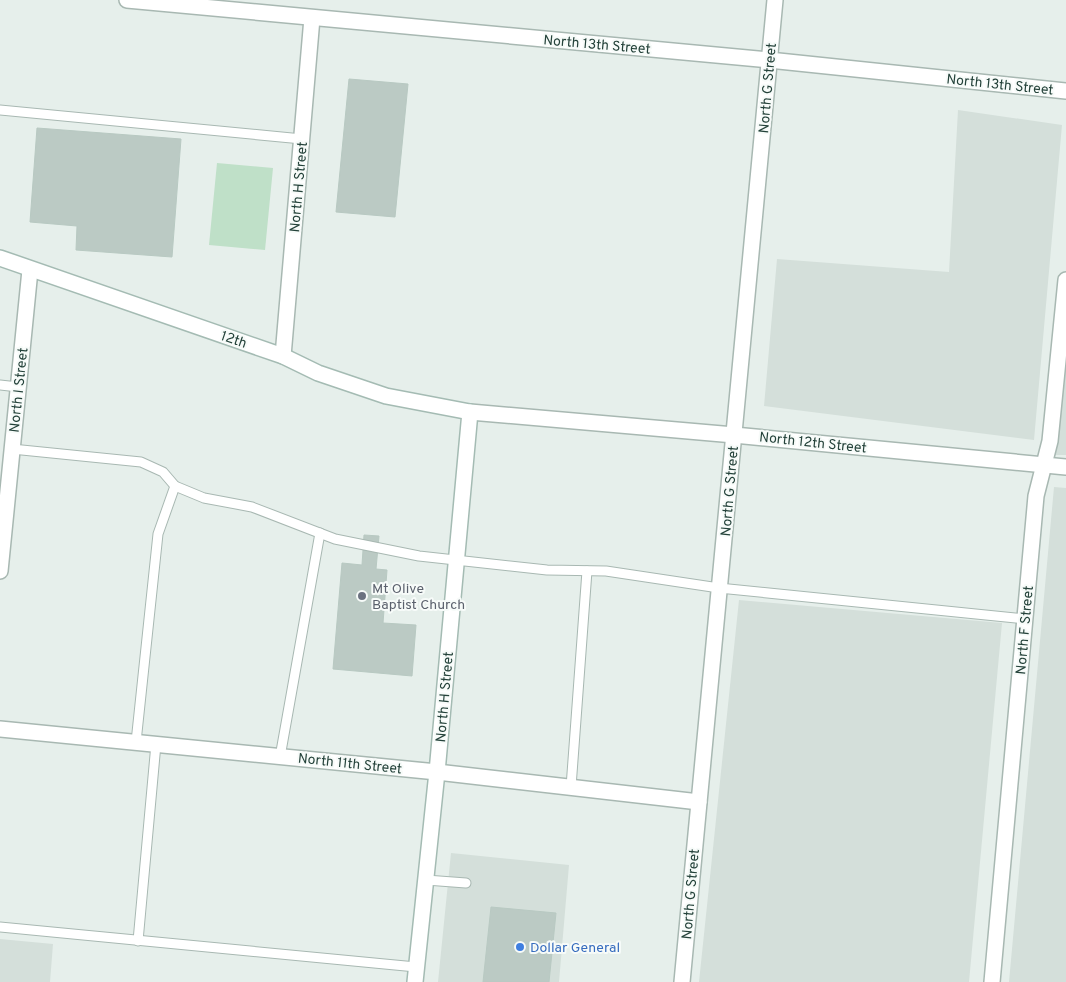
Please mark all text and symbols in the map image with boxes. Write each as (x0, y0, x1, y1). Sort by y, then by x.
street label: North 13th Street (543, 32, 651, 59)
street label: North G Street (756, 42, 781, 134)
street label: North 13th Street (945, 71, 1054, 100)
street label: North H Street (287, 141, 312, 233)
street label: 12th (218, 328, 249, 353)
street label: North I Street (7, 347, 32, 433)
street label: North 12th Street (758, 429, 867, 458)
street label: North G Street (718, 445, 743, 537)
place label: Mt Olive Baptist Church (372, 581, 465, 614)
street label: North F Street (1013, 585, 1038, 675)
marker: Mt Olive Baptist Church (356, 590, 368, 602)
street label: North H Street (433, 651, 458, 743)
street label: North 11th Street (297, 751, 403, 778)
street label: North G Street (679, 848, 704, 940)
place label: Dollar General (530, 940, 620, 957)
marker: Dollar General (514, 941, 526, 953)

